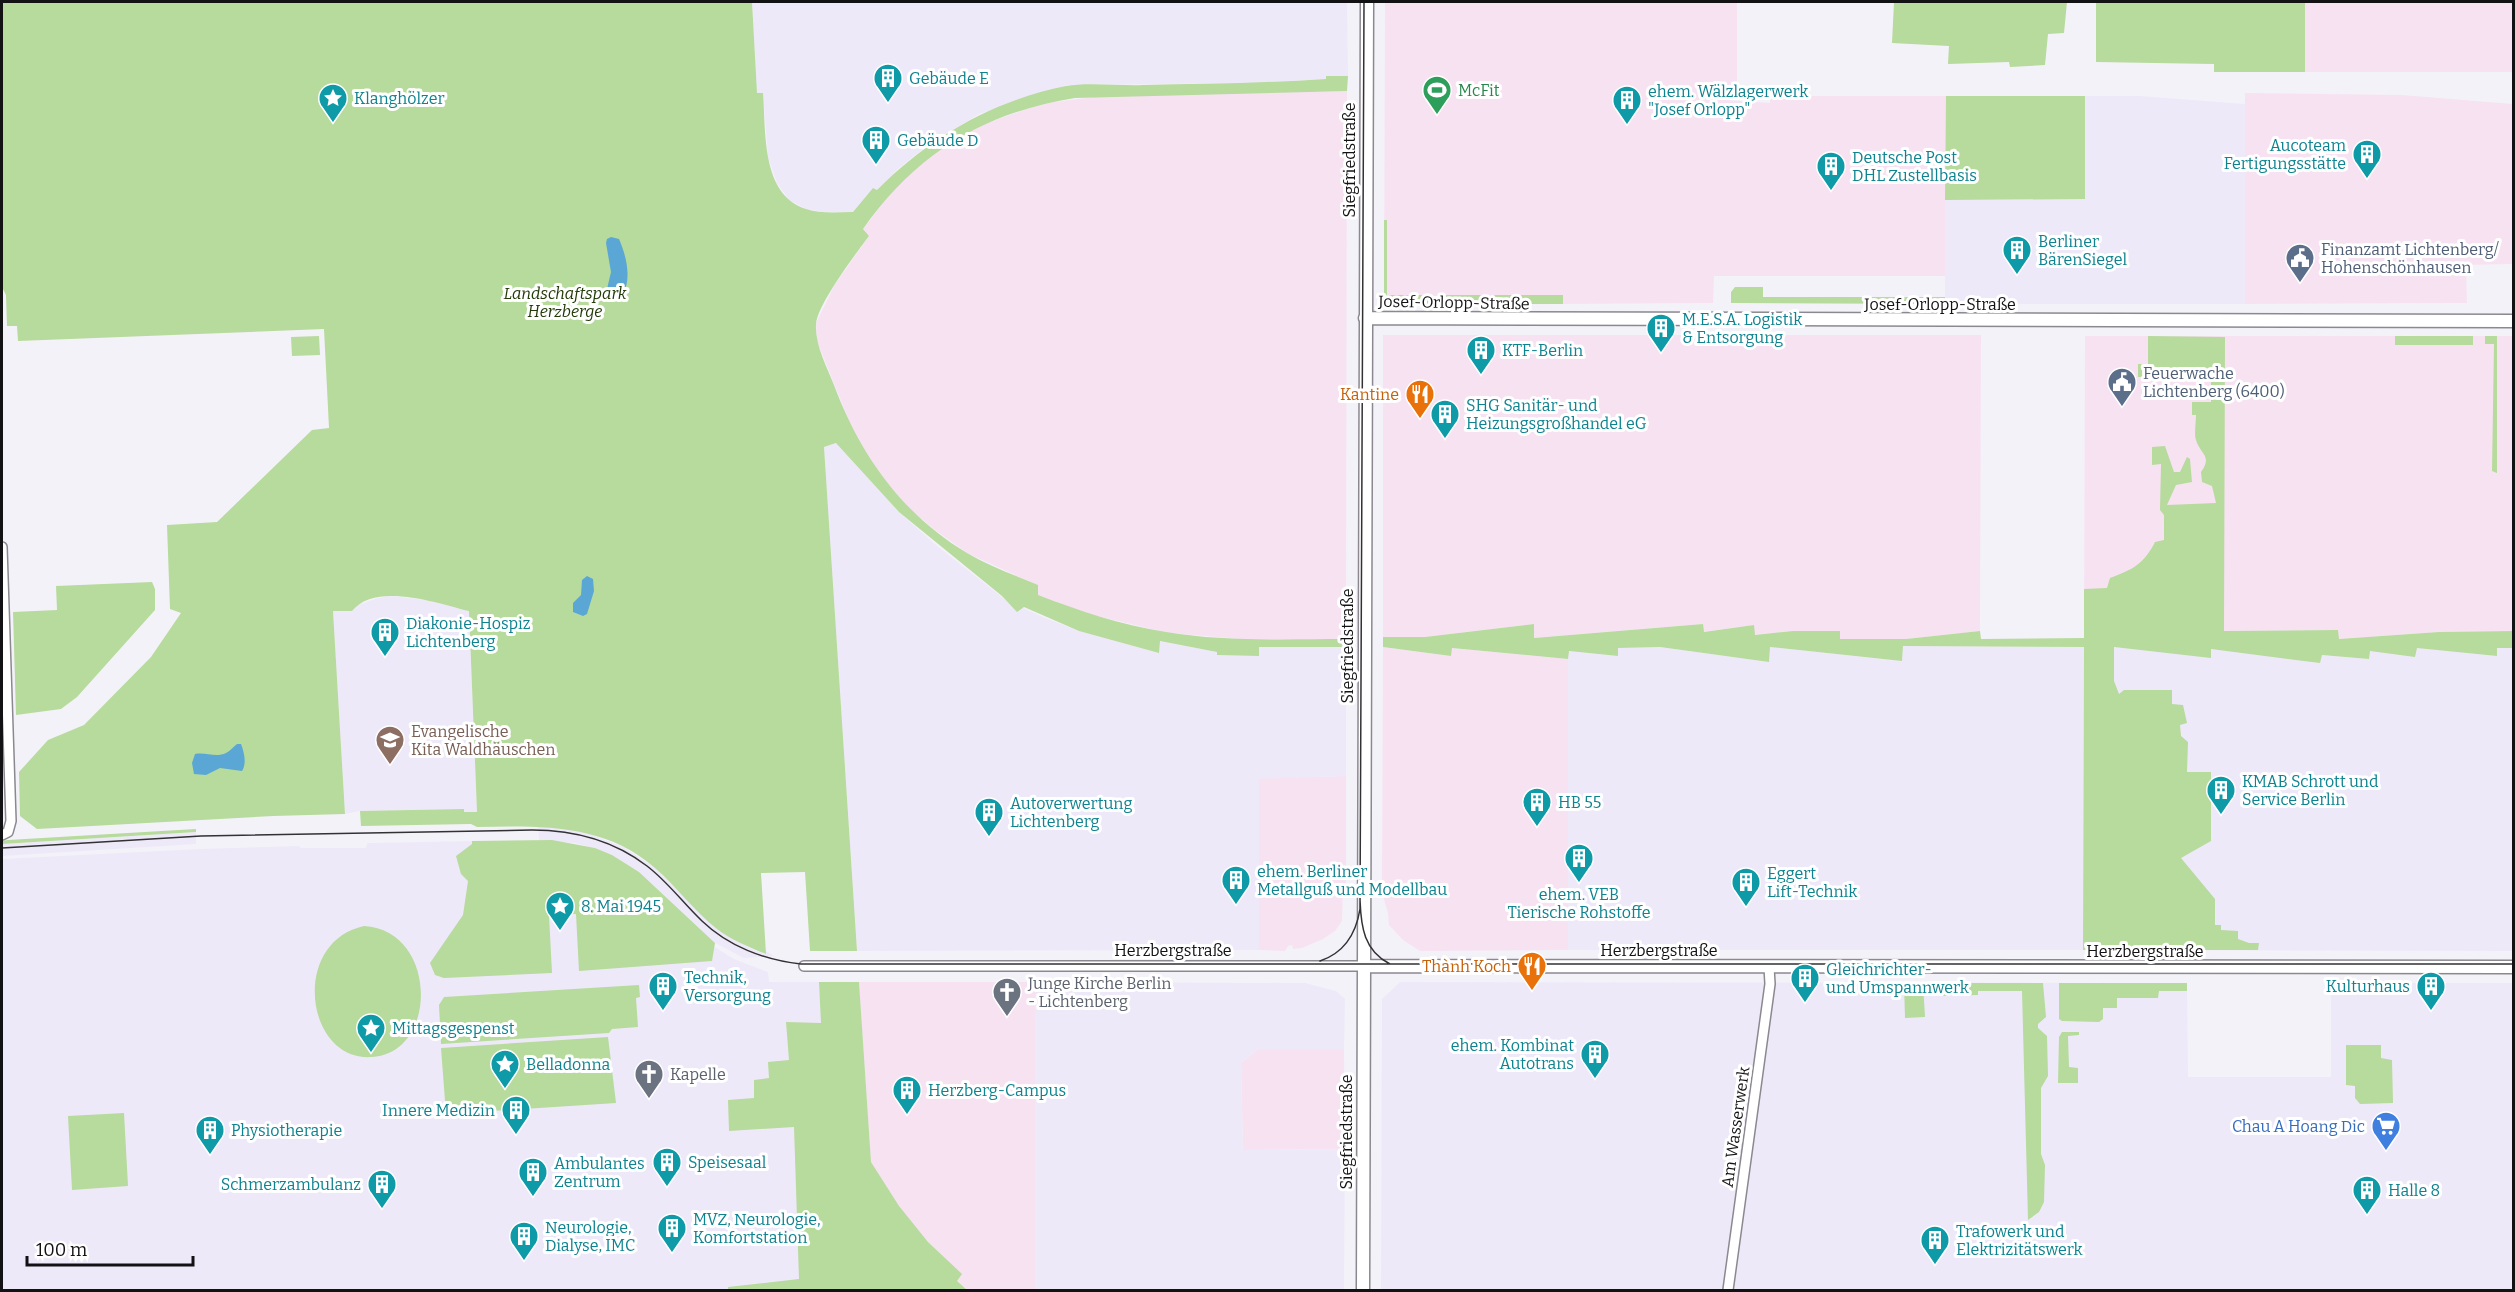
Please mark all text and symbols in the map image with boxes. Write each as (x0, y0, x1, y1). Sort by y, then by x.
building icon: Gebäude E (872, 62, 904, 104)
place label: Gebäude E (909, 69, 989, 88)
sports icon: McFit (1421, 74, 1453, 116)
place label: McFit (1458, 81, 1500, 100)
place icon: Klanghölzer (317, 82, 349, 124)
place label: ehem. Wälzlagerwerk "Josef Orlopp" (1648, 82, 1808, 119)
building icon: ehem. Wälzlagerwerk "Josef Orlopp" (1611, 84, 1643, 126)
place label: Klanghölzer (354, 89, 445, 108)
street label: Siegfriedstraße (1340, 103, 1359, 217)
building icon: Gebäude D (860, 124, 892, 166)
place label: Gebäude D (897, 131, 978, 150)
place label: Aucoteam Fertigungsstätte (2224, 136, 2346, 173)
building icon: Aucoteam Fertigungsstätte (2351, 138, 2383, 180)
place label: Deutsche Post DHL Zustellbasis (1852, 148, 1977, 185)
building icon: Deutsche Post DHL Zustellbasis (1815, 150, 1847, 192)
place label: Berliner BärenSiegel (2038, 232, 2127, 269)
building icon: Berliner BärenSiegel (2001, 234, 2033, 276)
place label: Finanzamt Lichtenberg/ Hohenschönhausen (2321, 240, 2500, 277)
public building icon: Finanzamt Lichtenberg/ Hohenschönhausen (2284, 242, 2316, 284)
park label: Landschaftspark Herzberge (504, 284, 627, 321)
street label: Josef-Orlopp-Straße (1377, 292, 1530, 313)
street label: Josef-Orlopp-Straße (1863, 295, 2016, 314)
place label: M.E.S.A. Logistik & Entsorgung (1682, 310, 1802, 347)
building icon: M.E.S.A. Logistik & Entsorgung (1645, 312, 1677, 354)
building icon: KTF-Berlin (1465, 334, 1497, 376)
place label: KTF-Berlin (1502, 341, 1583, 360)
place label: Feuerwache Lichtenberg (6400) (2143, 364, 2285, 401)
public building icon: Feuerwache Lichtenberg (6400) (2106, 366, 2138, 408)
restaurant icon: Kantine (1404, 378, 1436, 420)
place label: Kantine (1340, 385, 1399, 404)
place label: SHG Sanitär- und Heizungsgroßhandel eG (1466, 396, 1647, 433)
building icon: SHG Sanitär- und Heizungsgroßhandel eG (1429, 398, 1461, 440)
street label: Siegfriedstraße (1338, 589, 1357, 703)
place label: Diakonie-Hospiz Lichtenberg (406, 614, 531, 651)
building icon: Diakonie-Hospiz Lichtenberg (369, 616, 401, 658)
place label: Evangelische Kita Waldhäuschen (411, 722, 555, 759)
school or university icon: Evangelische Kita Waldhäuschen (374, 724, 406, 766)
place label: KMAB Schrott und Service Berlin (2242, 772, 2379, 809)
building icon: KMAB Schrott und Service Berlin (2205, 774, 2237, 816)
building icon: HB 55 (1521, 786, 1553, 828)
place label: HB 55 (1558, 793, 1601, 812)
place label: Autoverwertung Lichtenberg (1010, 794, 1132, 831)
building icon: Autoverwertung Lichtenberg (973, 796, 1005, 838)
building icon: ehem. VEB Tierische Rohstoffe (1563, 842, 1595, 884)
place label: ehem. Berliner Metallguß und Modellbau (1257, 862, 1447, 899)
building icon: ehem. Berliner Metallguß und Modellbau (1220, 864, 1252, 906)
place label: Eggert Lift-Technik (1767, 864, 1857, 901)
building icon: Eggert Lift-Technik (1730, 866, 1762, 908)
place label: ehem. VEB Tierische Rohstoffe (1508, 885, 1650, 922)
place icon: 8. Mai 1945 (544, 890, 576, 932)
place label: 8. Mai 1945 (581, 897, 661, 916)
street label: Herzbergstraße (1114, 941, 1232, 960)
street label: Herzbergstraße (1600, 941, 1718, 960)
street label: Herzbergstraße (2086, 942, 2204, 961)
restaurant icon: Thành Koch (1516, 950, 1548, 992)
place label: Thành Koch (1422, 957, 1511, 976)
place label: Gleichrichter- und Umspannwerk (1826, 960, 1969, 997)
building icon: Gleichrichter- und Umspannwerk (1789, 962, 1821, 1004)
place label: Technik, Versorgung (684, 968, 771, 1005)
building icon: Technik, Versorgung (647, 970, 679, 1012)
building icon: Kulturhaus (2415, 970, 2447, 1012)
place label: Junge Kirche Berlin - Lichtenberg (1027, 974, 1171, 1011)
church icon: Junge Kirche Berlin - Lichtenberg (991, 976, 1023, 1018)
place label: Kulturhaus (2326, 977, 2410, 996)
place icon: Mittagsgespenst (355, 1012, 387, 1054)
place label: Mittagsgespenst (392, 1019, 515, 1038)
place label: ehem. Kombinat Autotrans (1451, 1036, 1574, 1073)
building icon: ehem. Kombinat Autotrans (1579, 1038, 1611, 1080)
place icon: Belladonna (489, 1048, 521, 1090)
place label: Belladonna (526, 1055, 611, 1074)
church icon: Kapelle (633, 1058, 665, 1100)
place label: Kapelle (670, 1065, 726, 1084)
street label: Am Wasserwerk (1718, 1066, 1753, 1189)
building icon: Herzberg-Campus (891, 1074, 923, 1116)
street label: Siegfriedstraße (1337, 1075, 1356, 1189)
place label: Herzberg-Campus (928, 1081, 1066, 1100)
building icon: Innere Medizin (500, 1094, 532, 1136)
place label: Innere Medizin (382, 1101, 495, 1120)
supermarket icon: Chau A Hoang Dic (2370, 1110, 2402, 1152)
building icon: Physiotherapie (194, 1114, 226, 1156)
place label: Chau A Hoang Dic (2232, 1117, 2365, 1136)
place label: Physiotherapie (231, 1121, 342, 1140)
building icon: Speisesaal (651, 1146, 683, 1188)
place label: Speisesaal (688, 1153, 767, 1172)
place label: Ambulantes Zentrum (554, 1154, 645, 1191)
building icon: Ambulantes Zentrum (517, 1156, 549, 1198)
building icon: Schmerzambulanz (366, 1168, 398, 1210)
building icon: Halle 8 (2351, 1174, 2383, 1216)
place label: Schmerzambulanz (221, 1175, 361, 1194)
place label: Halle 8 (2388, 1181, 2440, 1200)
place label: MVZ, Neurologie, Komfortstation (693, 1210, 821, 1247)
building icon: MVZ, Neurologie, Komfortstation (656, 1212, 688, 1254)
place label: Neurologie, Dialyse, IMC (545, 1218, 635, 1255)
building icon: Neurologie, Dialyse, IMC (508, 1220, 540, 1262)
place label: Trafowerk und Elektrizitätswerk (1956, 1222, 2083, 1259)
building icon: Trafowerk und Elektrizitätswerk (1919, 1224, 1951, 1266)
scale bar (27, 1229, 194, 1267)
text: 100 m (36, 1239, 87, 1261)

